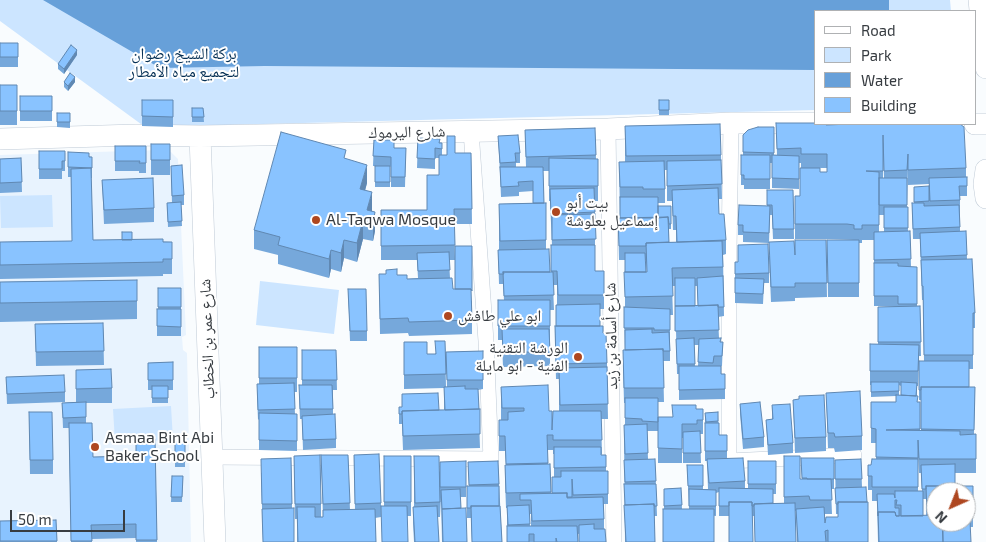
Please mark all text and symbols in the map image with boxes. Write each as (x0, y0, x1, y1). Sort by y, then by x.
legend (814, 10, 976, 125)
text: Road (861, 21, 896, 39)
park label: بركة الشيخ رضوان لتجميع مياه الأمطار (129, 44, 239, 82)
text: Park (861, 46, 892, 64)
text: Water (861, 71, 903, 89)
text: Building (861, 96, 916, 114)
street label: شارع اليرموك (368, 122, 446, 142)
place label: بيت أبو إسماعيل بعلوشة (566, 193, 658, 231)
marker: بيت أبو إسماعيل بعلوشة (550, 206, 562, 218)
place label: Al-Taqwa Mosque (326, 210, 456, 230)
marker: Al-Taqwa Mosque (310, 214, 322, 226)
street label: شارع عمر بن الخطاب (195, 279, 219, 399)
street label: شارع أسامة بن زيد (600, 282, 622, 390)
place label: ابو علي طافش (458, 306, 541, 326)
marker: ابو علي طافش (442, 310, 454, 322)
place label: الورشة التقنية الفنية - ابو مايلة (475, 338, 568, 376)
marker: الورشة التقنية الفنية - ابو مايلة (572, 351, 584, 363)
place label: Asmaa Bint Abi Baker School (105, 428, 214, 466)
marker: Asmaa Bint Abi Baker School (89, 441, 101, 453)
north arrow (926, 482, 976, 532)
scale bar (12, 500, 128, 532)
text: N (931, 508, 950, 527)
text: 50 m (18, 510, 52, 528)

